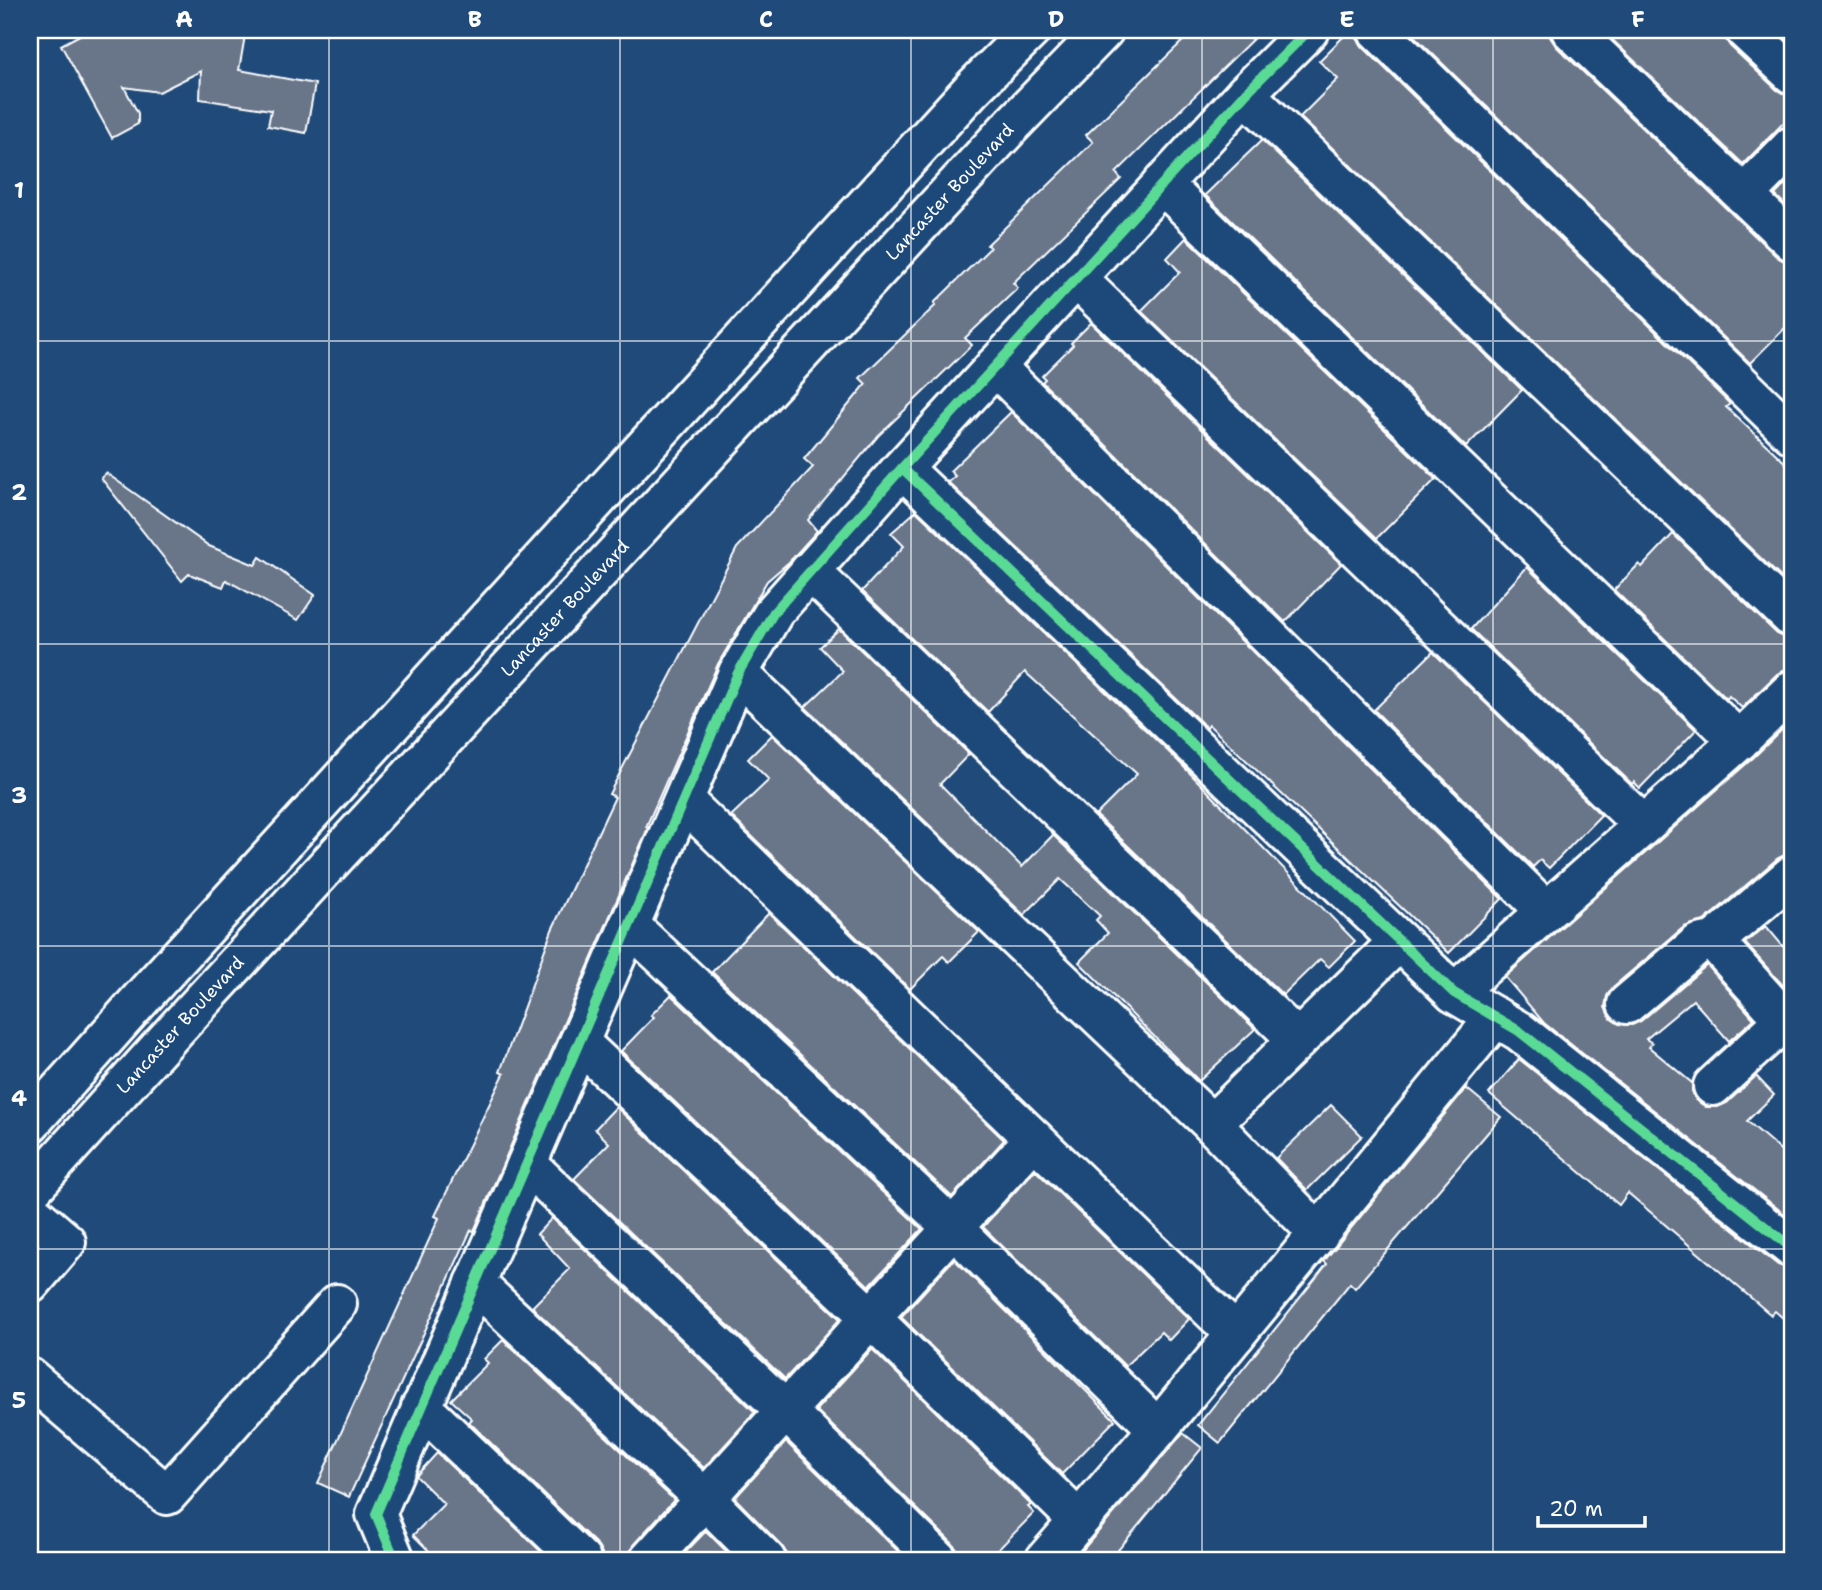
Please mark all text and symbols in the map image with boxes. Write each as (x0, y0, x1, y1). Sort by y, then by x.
text: A (175, 4, 193, 34)
text: B (468, 4, 482, 34)
text: C (759, 4, 773, 34)
text: D (1048, 4, 1064, 34)
text: E (1339, 4, 1355, 34)
text: F (1631, 4, 1645, 34)
street label: Lancaster Boulevard (880, 118, 1019, 266)
text: 1 (14, 175, 24, 205)
text: 2 (11, 477, 27, 507)
street label: Lancaster Boulevard (495, 535, 634, 682)
text: 3 (11, 780, 27, 810)
street label: Lancaster Boulevard (111, 951, 250, 1099)
text: 4 (11, 1083, 27, 1113)
text: 5 (12, 1385, 26, 1415)
scale bar (1538, 1485, 1645, 1529)
text: 20 m (1549, 1495, 1603, 1523)

